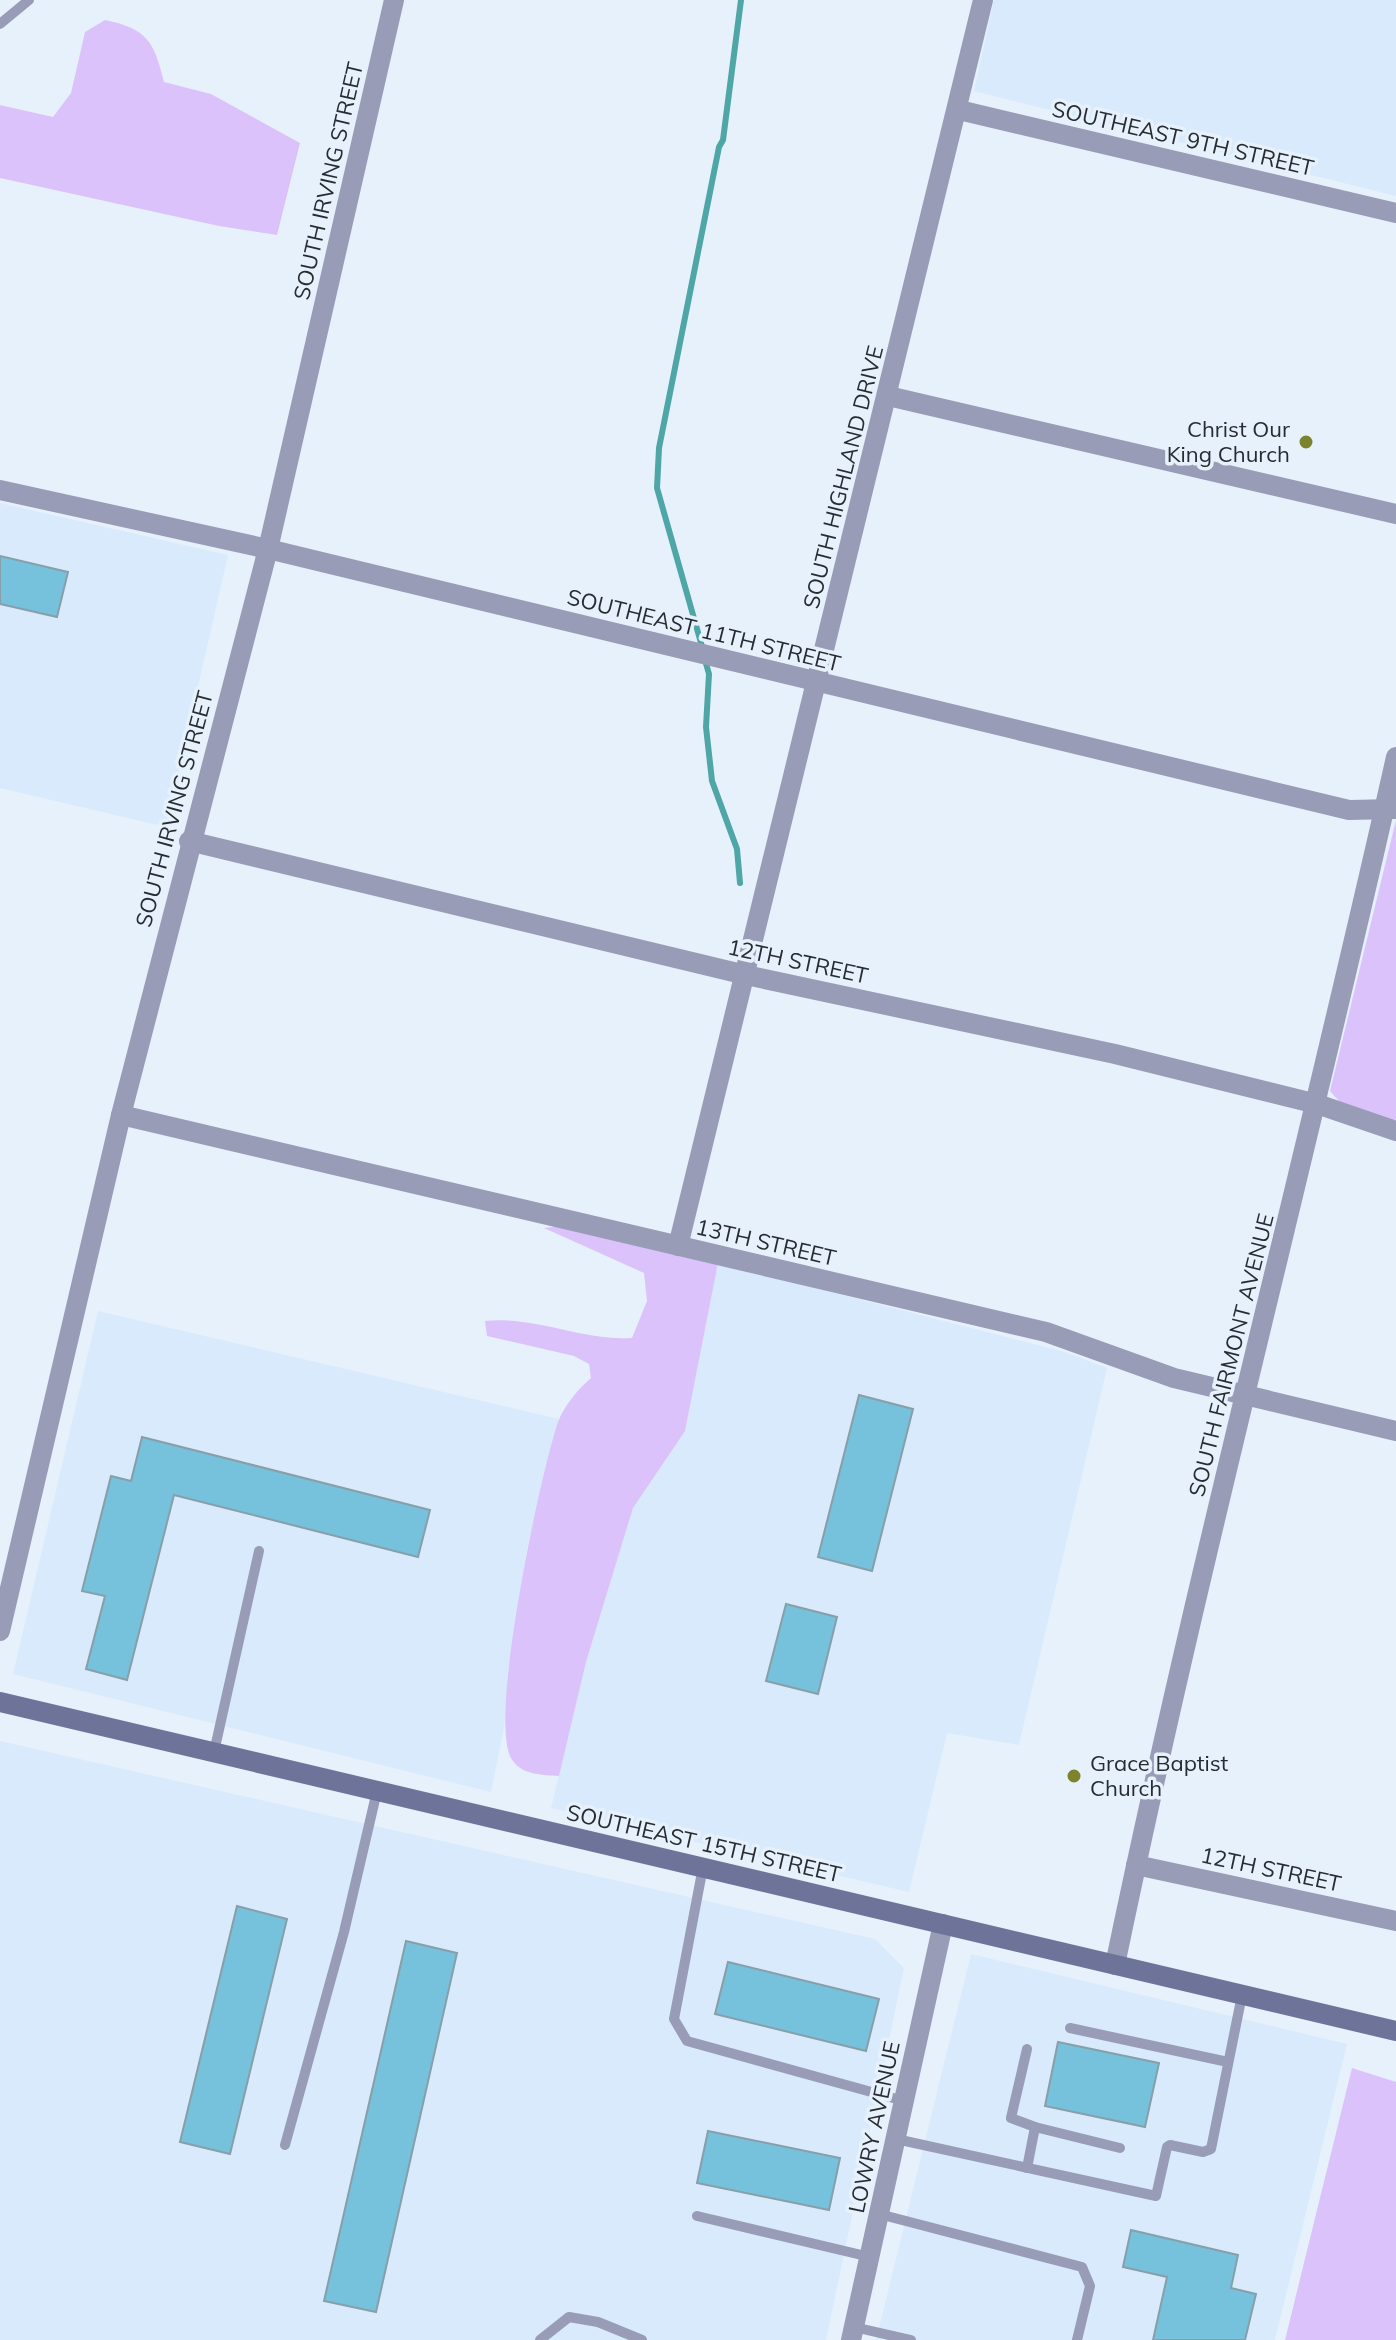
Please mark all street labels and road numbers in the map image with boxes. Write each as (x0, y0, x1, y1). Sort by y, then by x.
street label: SOUTH IRVING STREET (287, 59, 369, 303)
street label: SOUTHEAST 9TH STREET (1049, 94, 1317, 182)
street label: SOUTH HIGHLAND DRIVE (797, 343, 889, 611)
street label: SOUTHEAST 11TH STREET (564, 582, 844, 678)
street label: SOUTH IRVING STREET (129, 688, 219, 930)
street label: 12TH STREET (725, 932, 871, 990)
street label: SOUTH FAIRMONT AVENUE (1182, 1211, 1280, 1499)
street label: 13TH STREET (693, 1212, 839, 1272)
street label: SOUTHEAST 15TH STREET (564, 1798, 844, 1888)
street label: 12TH STREET (1198, 1840, 1344, 1898)
street label: LOWRY AVENUE (842, 2038, 906, 2216)

